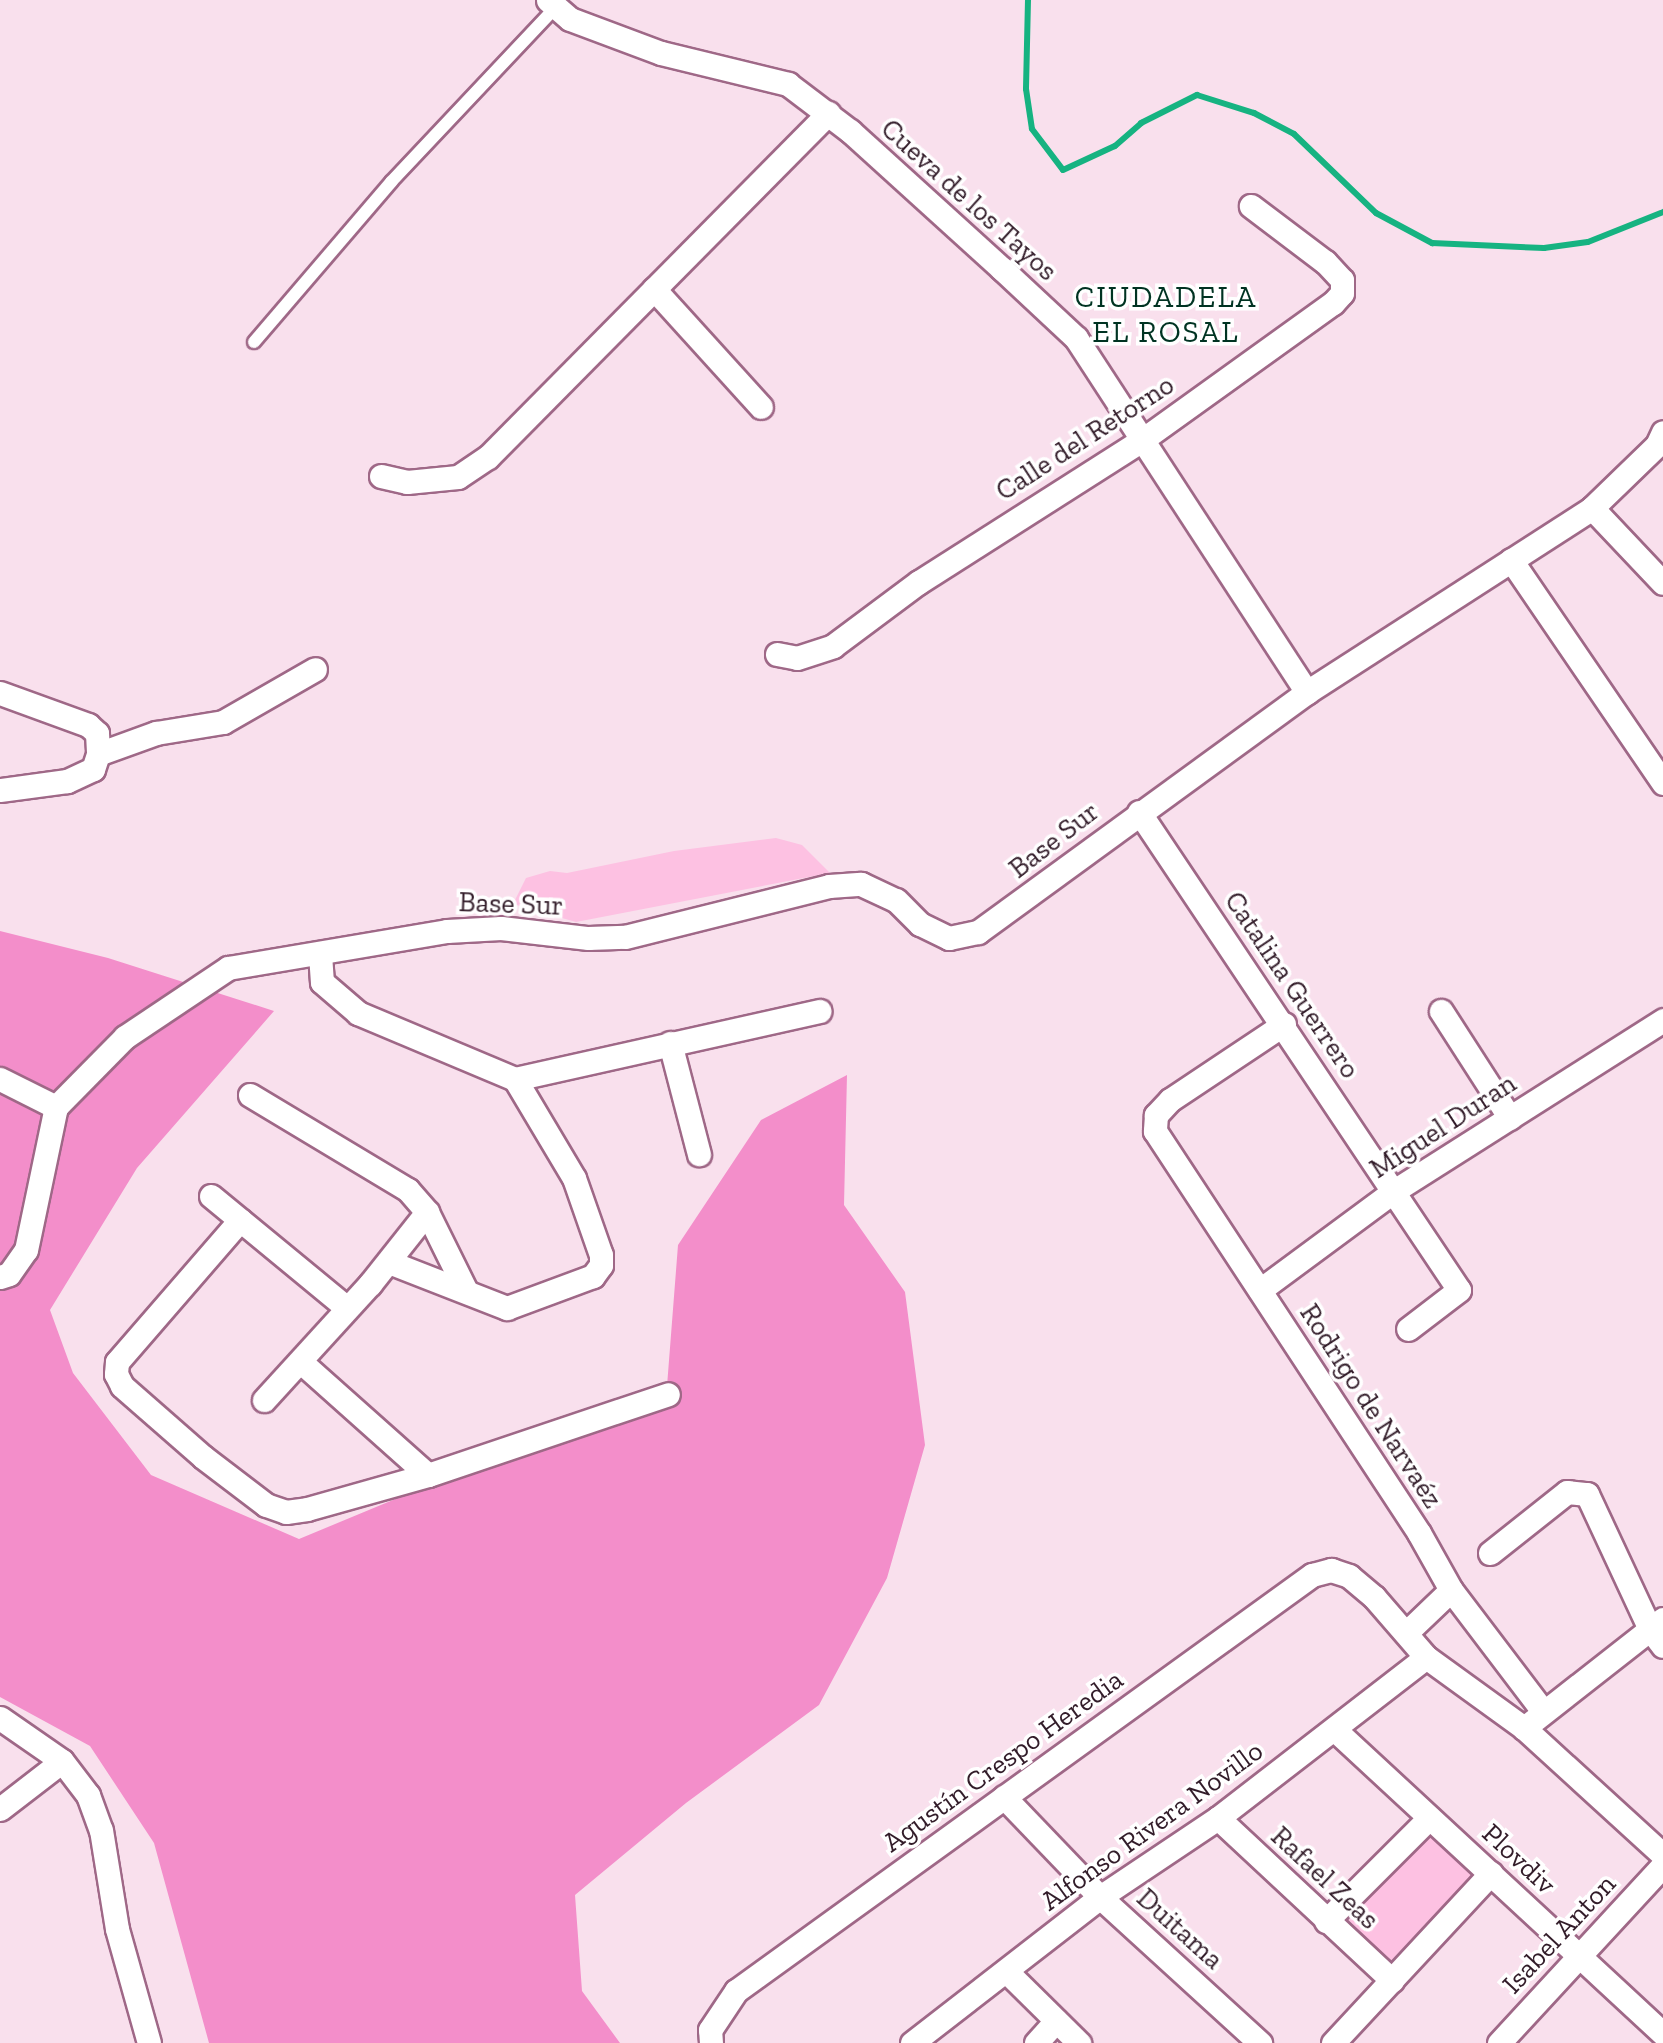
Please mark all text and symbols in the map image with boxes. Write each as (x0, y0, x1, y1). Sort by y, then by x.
street label: Cueva de los Tayos (874, 112, 1064, 288)
district label: CIUDADELA EL ROSAL (1076, 279, 1256, 350)
street label: Calle del Retorno (990, 368, 1180, 508)
street label: Base Sur (1002, 795, 1106, 885)
street label: Base Sur (458, 885, 564, 923)
street label: Catalina Guerrero (1217, 885, 1367, 1085)
street label: Miguel Duran (1364, 1066, 1522, 1186)
street label: Rodrigo de Narvaéz (1293, 1298, 1449, 1514)
street label: Agustín Crespo Heredia (876, 1663, 1130, 1859)
street label: Alfonso Rivera Novillo (1034, 1734, 1270, 1918)
street label: Plovdiv (1475, 1817, 1563, 1901)
street label: Rafael Zeas (1264, 1820, 1386, 1936)
street label: Isabel Anton (1495, 1867, 1623, 2001)
street label: Duitama (1130, 1881, 1230, 1977)

